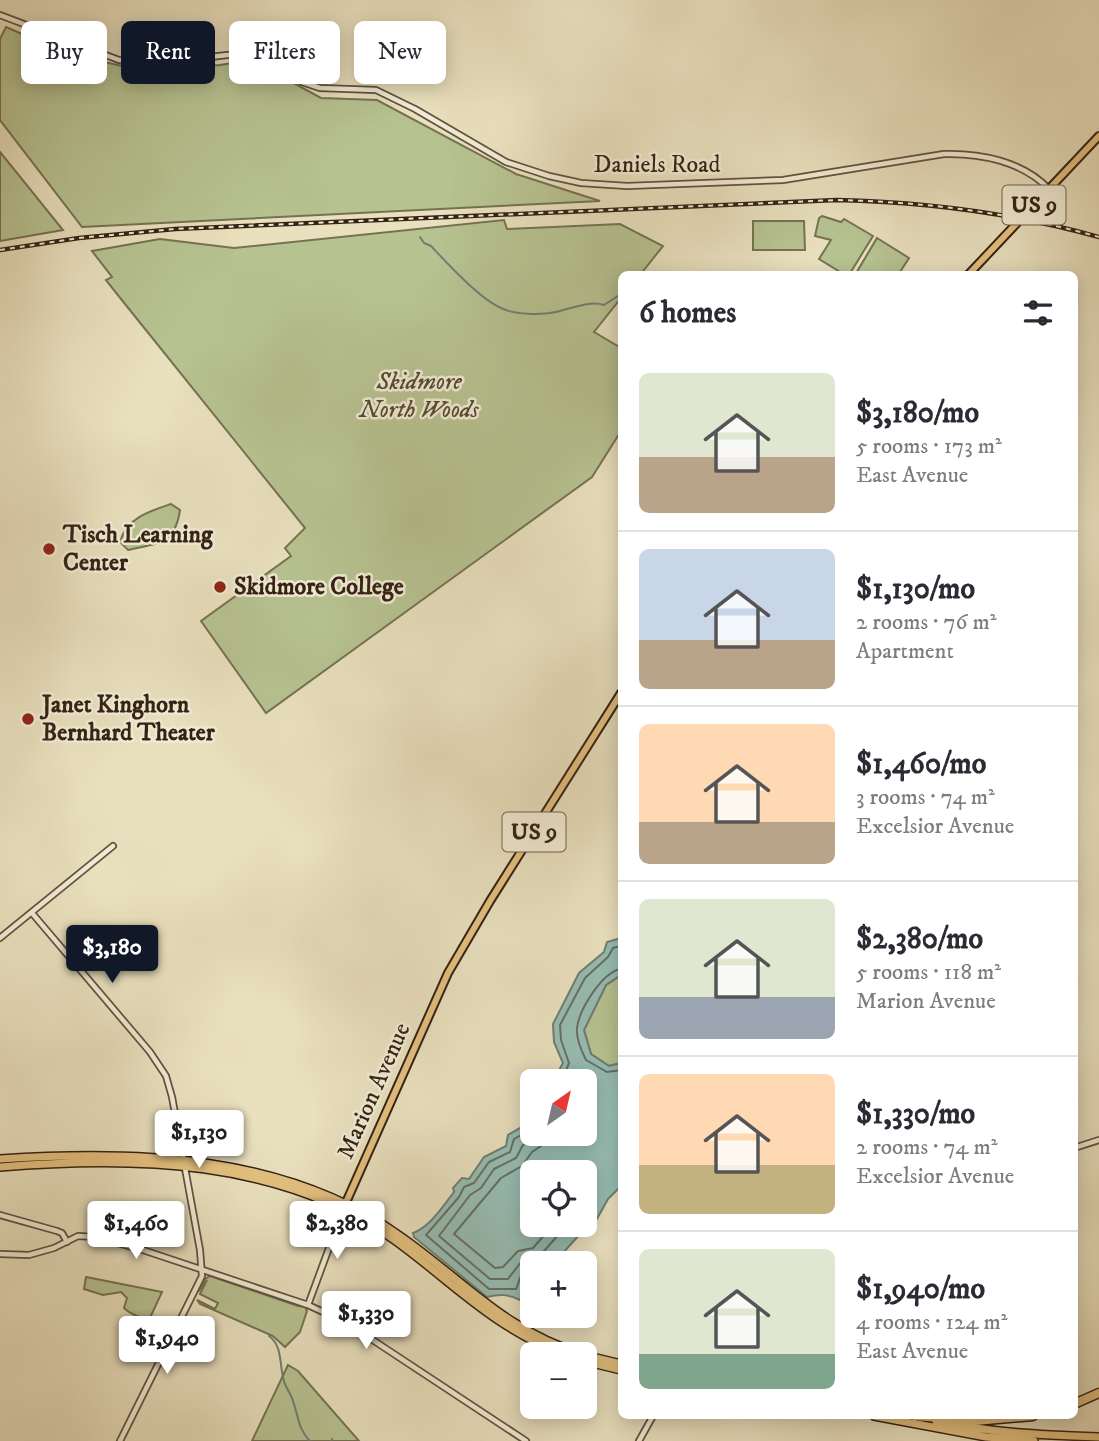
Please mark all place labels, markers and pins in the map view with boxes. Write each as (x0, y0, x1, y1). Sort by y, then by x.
place label: Tisch Learning Center (62, 520, 214, 578)
marker: Tisch Learning Center (41, 541, 57, 557)
place label: Skidmore College (234, 572, 404, 602)
marker: Skidmore College (212, 579, 228, 595)
place label: Janet Kinghorn Bernhard Theater (39, 690, 216, 748)
marker: Janet Kinghorn Bernhard Theater (20, 711, 36, 727)
pin: $3,180 (55, 926, 169, 985)
pin: $1,130 (142, 1110, 256, 1170)
pin: $1,460 (79, 1202, 193, 1261)
pin: $2,380 (280, 1202, 394, 1261)
pin: $1,330 (309, 1292, 423, 1351)
pin: $1,940 (110, 1316, 224, 1376)

